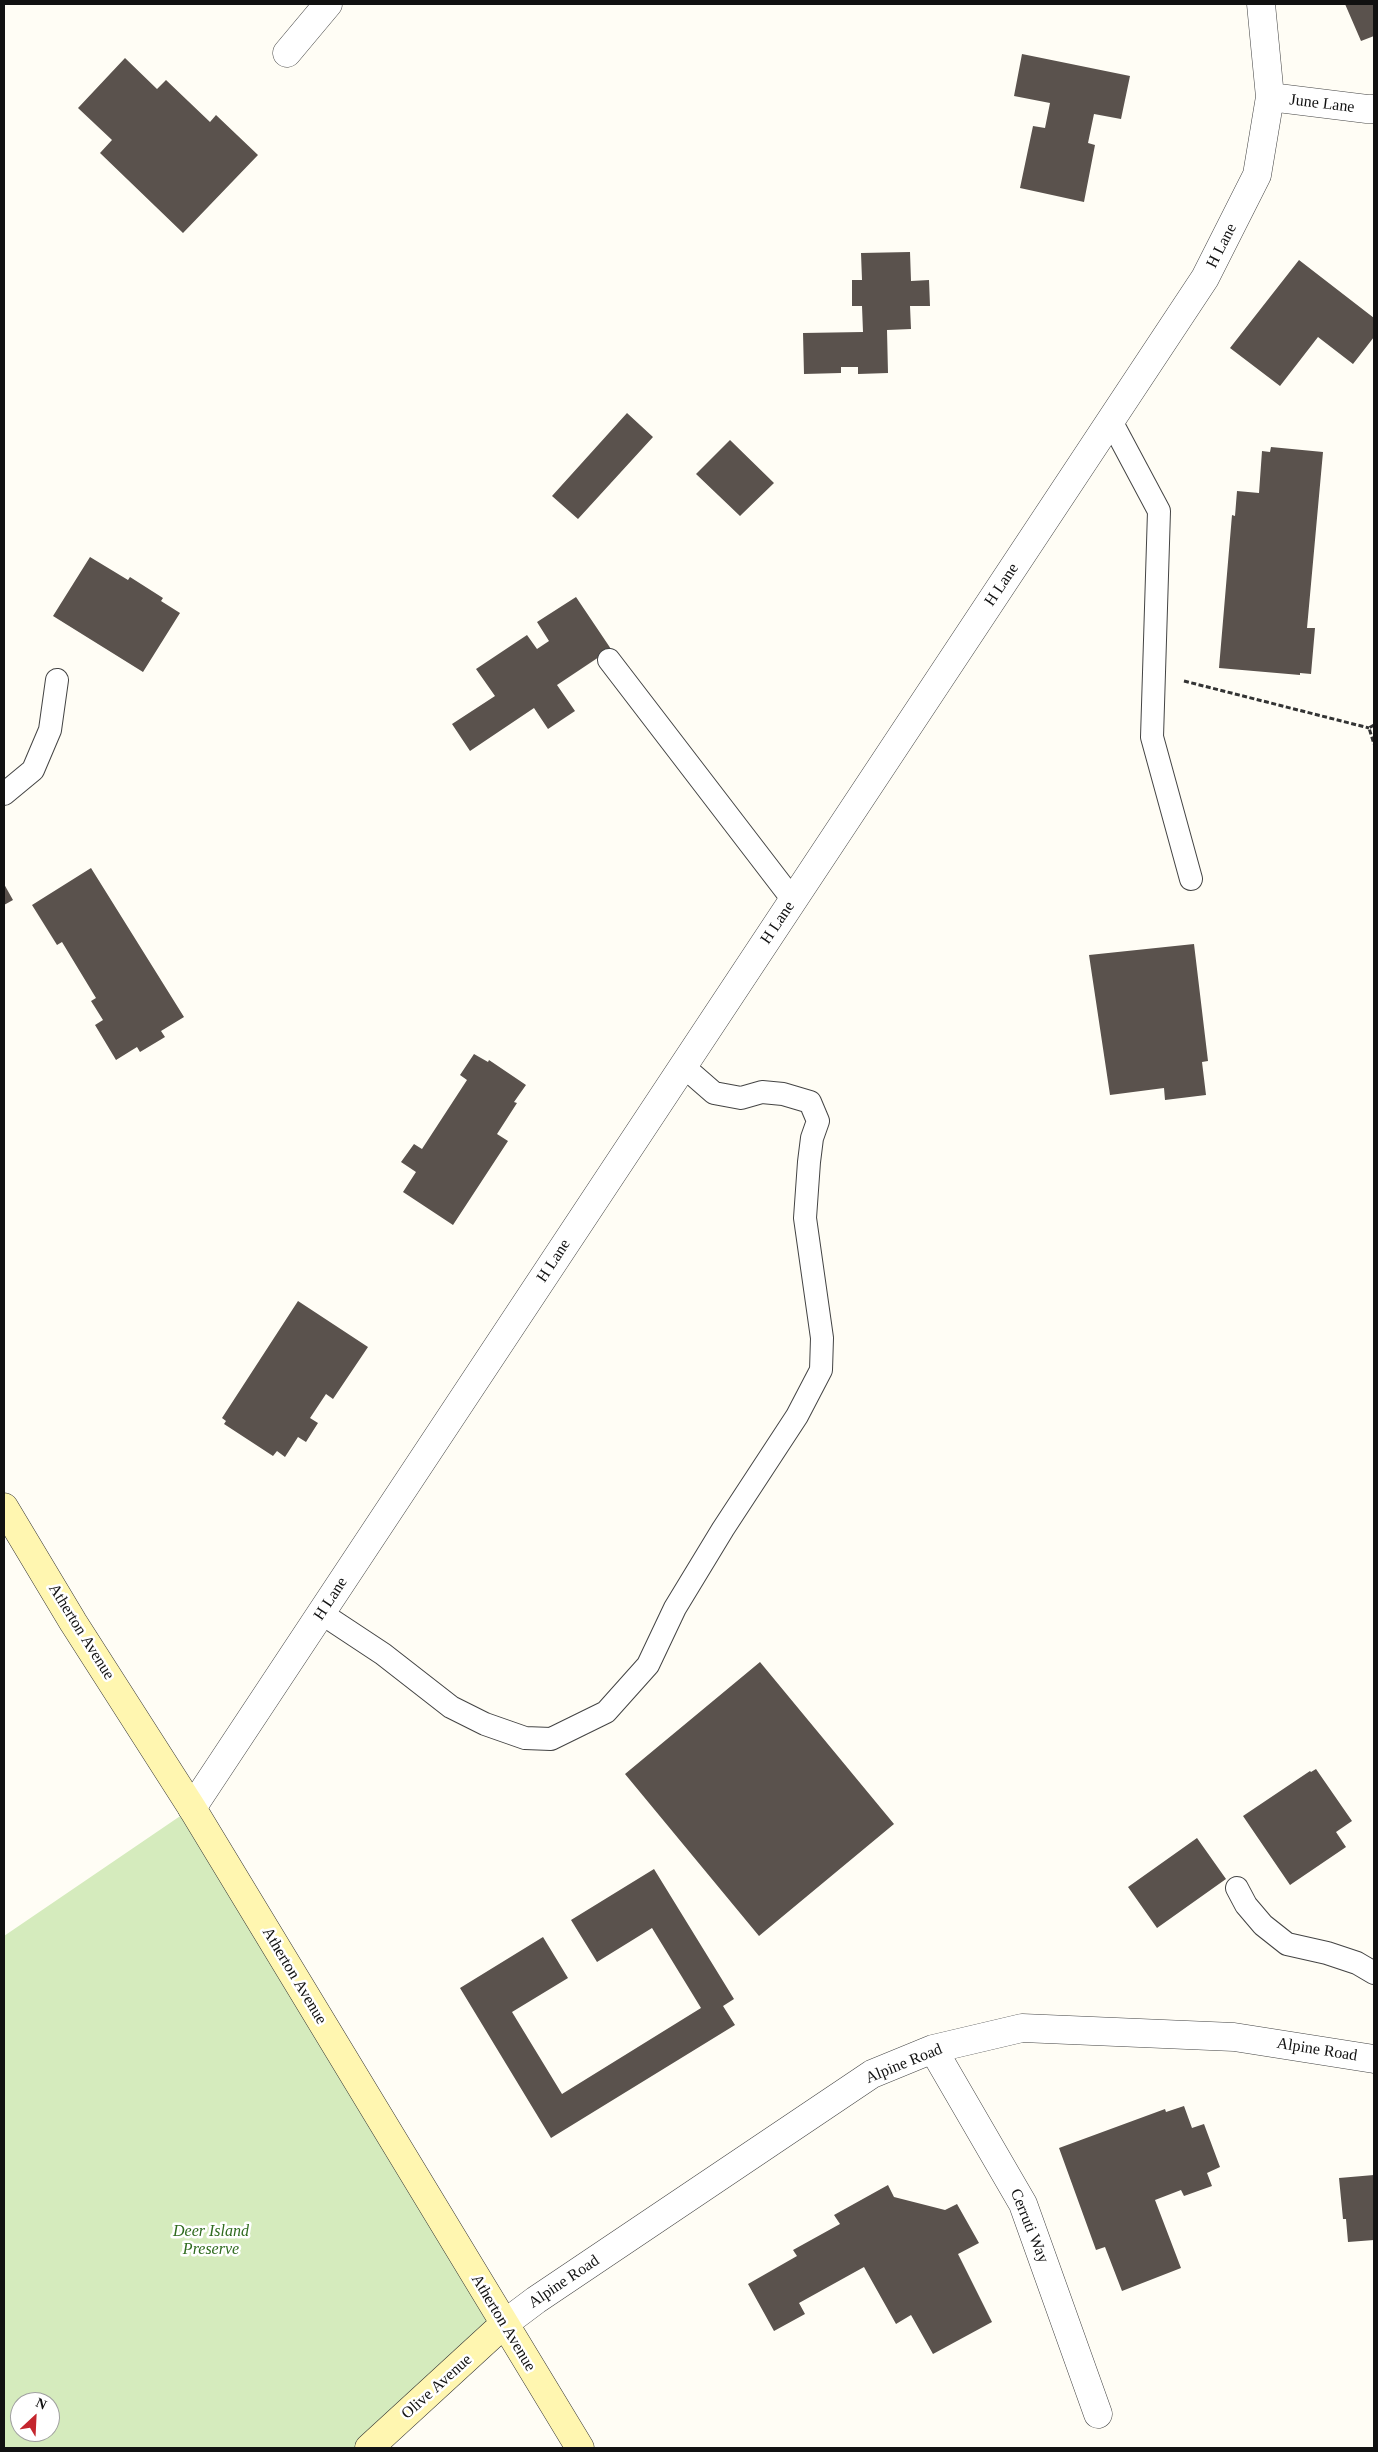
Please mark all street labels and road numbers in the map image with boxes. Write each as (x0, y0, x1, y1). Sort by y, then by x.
street label: June Lane (1288, 90, 1356, 118)
street label: H Lane (1203, 220, 1241, 272)
street label: H Lane (981, 560, 1023, 610)
street label: H Lane (757, 898, 799, 948)
street label: H Lane (533, 1236, 575, 1286)
street label: H Lane (310, 1574, 352, 1624)
street label: Atherton Avenue (44, 1581, 118, 1683)
street label: Atherton Avenue (258, 1924, 330, 2028)
street label: Alpine Road (1275, 2034, 1359, 2066)
street label: Alpine Road (863, 2040, 945, 2088)
street label: Cerruti Way (1005, 2186, 1053, 2266)
street label: Alpine Road (525, 2251, 603, 2313)
street label: Atherton Avenue (467, 2271, 539, 2375)
street label: Olive Avenue (398, 2350, 476, 2424)

